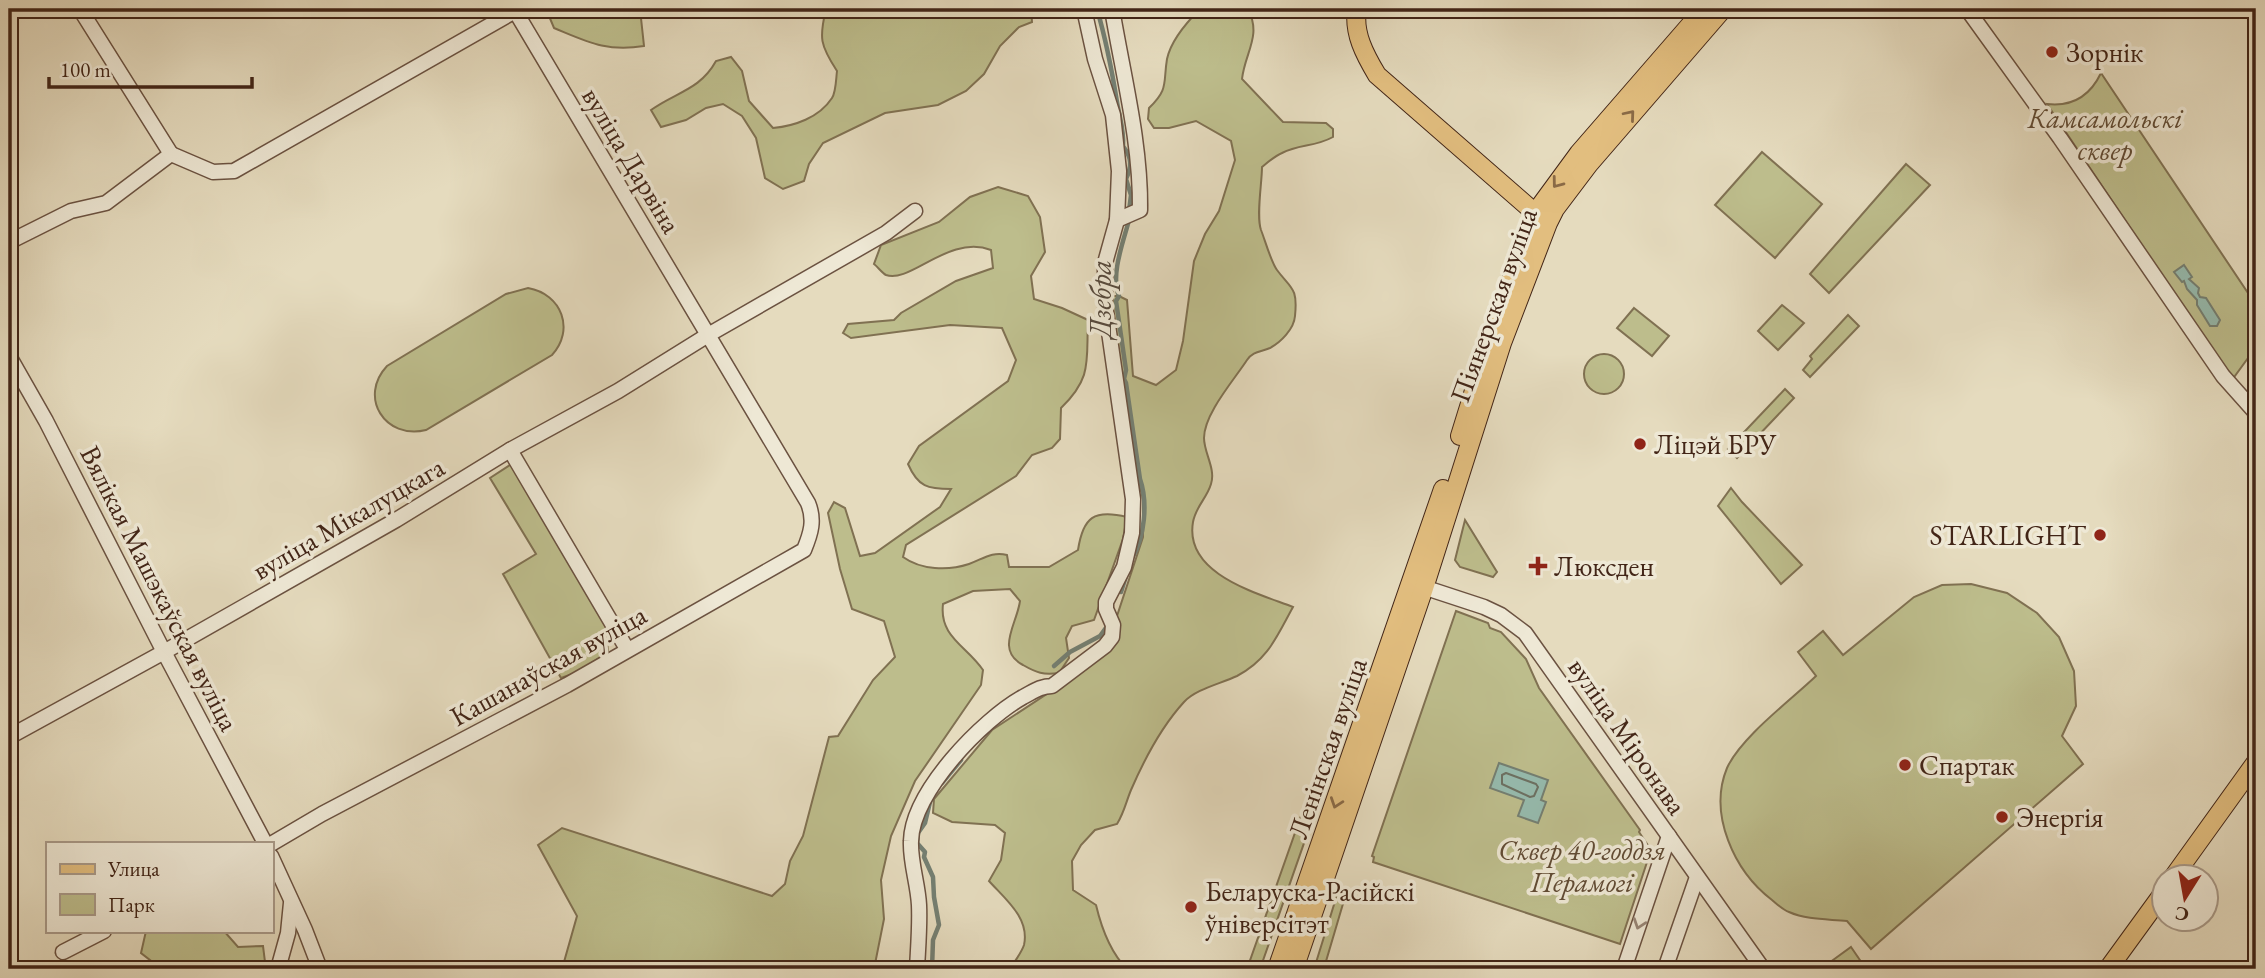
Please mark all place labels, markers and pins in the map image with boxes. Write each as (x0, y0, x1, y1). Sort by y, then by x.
place label: Зорнік (2066, 34, 2144, 70)
marker: Зорнік (2044, 44, 2060, 60)
place label: Ліцэй БРУ (1654, 426, 1777, 462)
marker: Ліцэй БРУ (1632, 436, 1648, 452)
place label: STARLIGHT (1930, 517, 2086, 553)
marker: STARLIGHT (2092, 527, 2108, 543)
place label: Люксден (1554, 548, 1654, 584)
marker: Люксден (1528, 556, 1548, 576)
place label: Спартак (1919, 747, 2015, 783)
marker: Спартак (1897, 757, 1913, 773)
place label: Энергія (2016, 799, 2104, 835)
marker: Энергія (1994, 809, 2010, 825)
place label: Беларуска-Расійскі ўніверсітэт (1205, 873, 1415, 941)
marker: Беларуска-Расійскі ўніверсітэт (1183, 899, 1199, 915)

